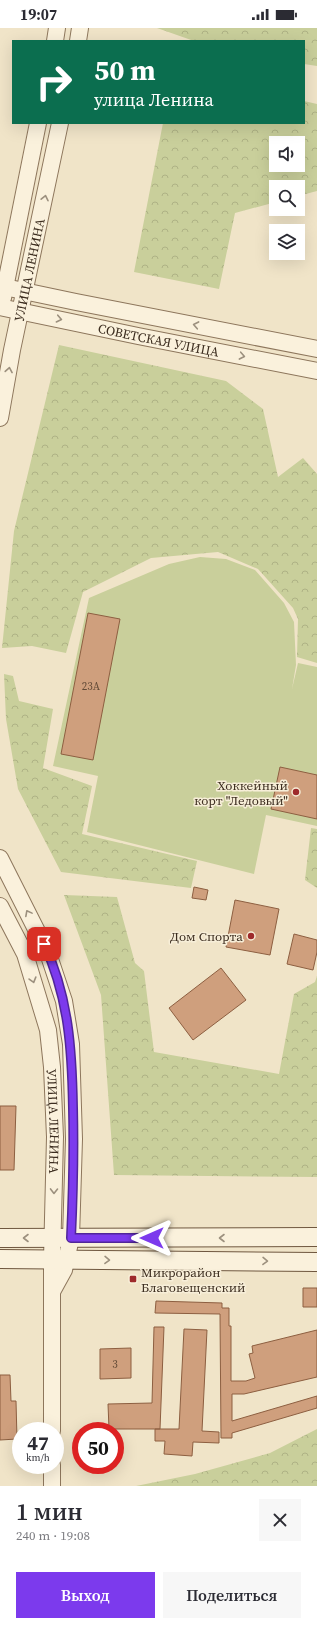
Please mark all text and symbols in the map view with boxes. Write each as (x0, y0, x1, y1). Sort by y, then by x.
text: 19:07 (20, 4, 57, 25)
text: 50 m (94, 51, 156, 89)
icon: right (28, 56, 80, 108)
text: улица Ленина (94, 87, 214, 112)
map controls (269, 136, 305, 260)
button: sound (269, 136, 305, 172)
button: search (269, 180, 305, 216)
one-way arrow (40, 195, 48, 201)
street label: УЛИЦА ЛЕНИНА (10, 216, 49, 323)
button: layers (269, 224, 305, 260)
one-way arrow (56, 314, 63, 323)
street label: СОВЕТСКАЯ УЛИЦА (97, 320, 221, 361)
one-way arrow (193, 321, 199, 330)
one-way arrow (239, 351, 245, 360)
one-way arrow (4, 367, 12, 373)
house number: 23А (82, 679, 101, 694)
place label: Хоккейный корт "Ледовый" (194, 777, 288, 809)
marker: Хоккейный корт "Ледовый" (291, 787, 301, 797)
one-way arrow (26, 910, 33, 918)
pin (27, 927, 61, 961)
place label: Дом Спорта (170, 928, 243, 945)
marker: Дом Спорта (246, 931, 256, 941)
icon: arrive (33, 933, 55, 955)
one-way arrow (28, 976, 37, 983)
street label: УЛИЦА ЛЕНИНА (43, 1068, 63, 1174)
one-way arrow (50, 1188, 58, 1194)
position arrow (131, 1217, 173, 1259)
one-way arrow (219, 1233, 225, 1242)
one-way arrow (23, 1234, 29, 1242)
one-way arrow (104, 1256, 110, 1264)
one-way arrow (262, 1257, 268, 1265)
place label: Микрорайон Благовещенский (141, 1264, 245, 1296)
marker: Микрорайон Благовещенский (128, 1274, 138, 1284)
house number: 3 (112, 1357, 118, 1372)
speed limit sign: 50 (72, 1422, 124, 1474)
text: 47 (27, 1429, 49, 1457)
text: km/h (26, 1451, 50, 1464)
text: 1 мин (16, 1495, 83, 1528)
button: close (259, 1499, 301, 1541)
text: 240 m · 19:08 (16, 1527, 90, 1544)
button: Выход (16, 1572, 155, 1618)
button: Поделиться (163, 1572, 301, 1618)

